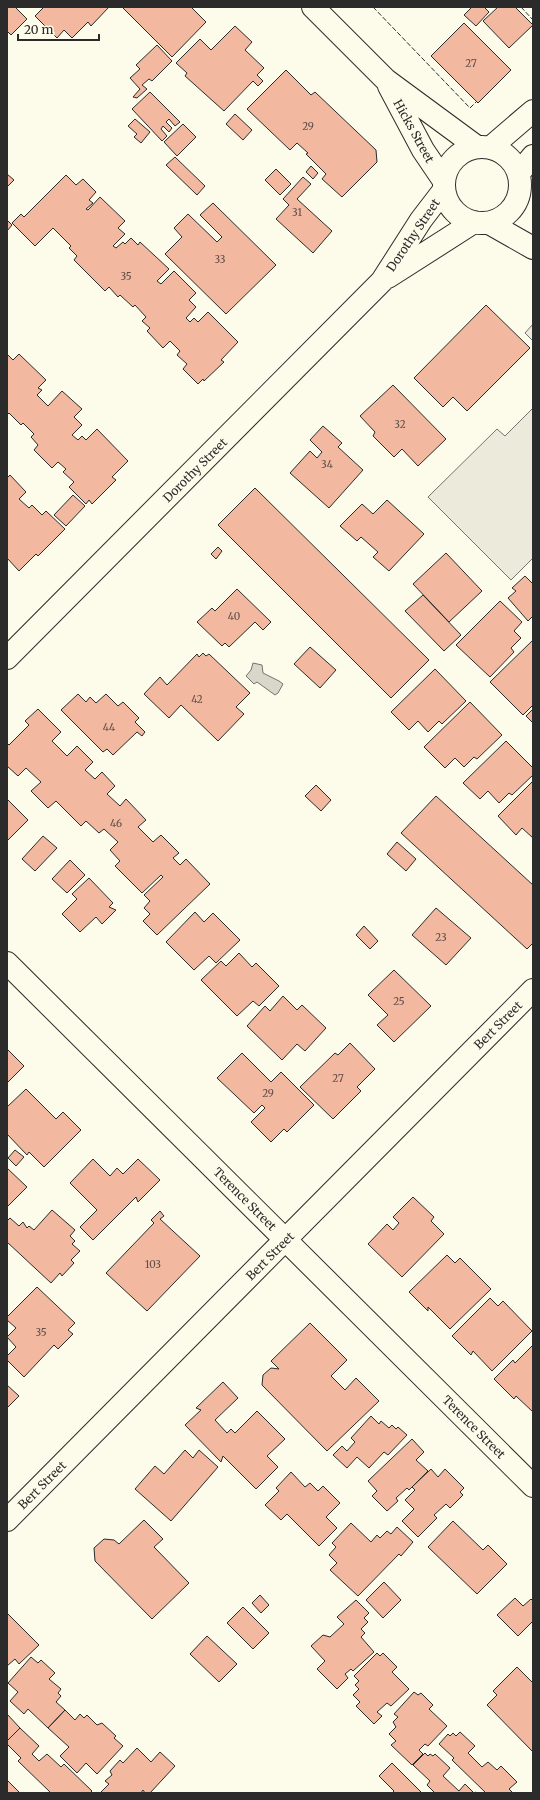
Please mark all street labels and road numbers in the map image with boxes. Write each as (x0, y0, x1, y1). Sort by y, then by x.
street label: Hicks Street (390, 97, 438, 166)
street label: Dorothy Street (383, 195, 443, 274)
street label: Dorothy Street (160, 435, 230, 505)
street label: Bert Street (471, 998, 525, 1052)
street label: Terence Street (210, 1164, 280, 1234)
street label: Bert Street (243, 1229, 297, 1283)
street label: Terence Street (439, 1392, 509, 1462)
street label: Bert Street (15, 1458, 69, 1512)

